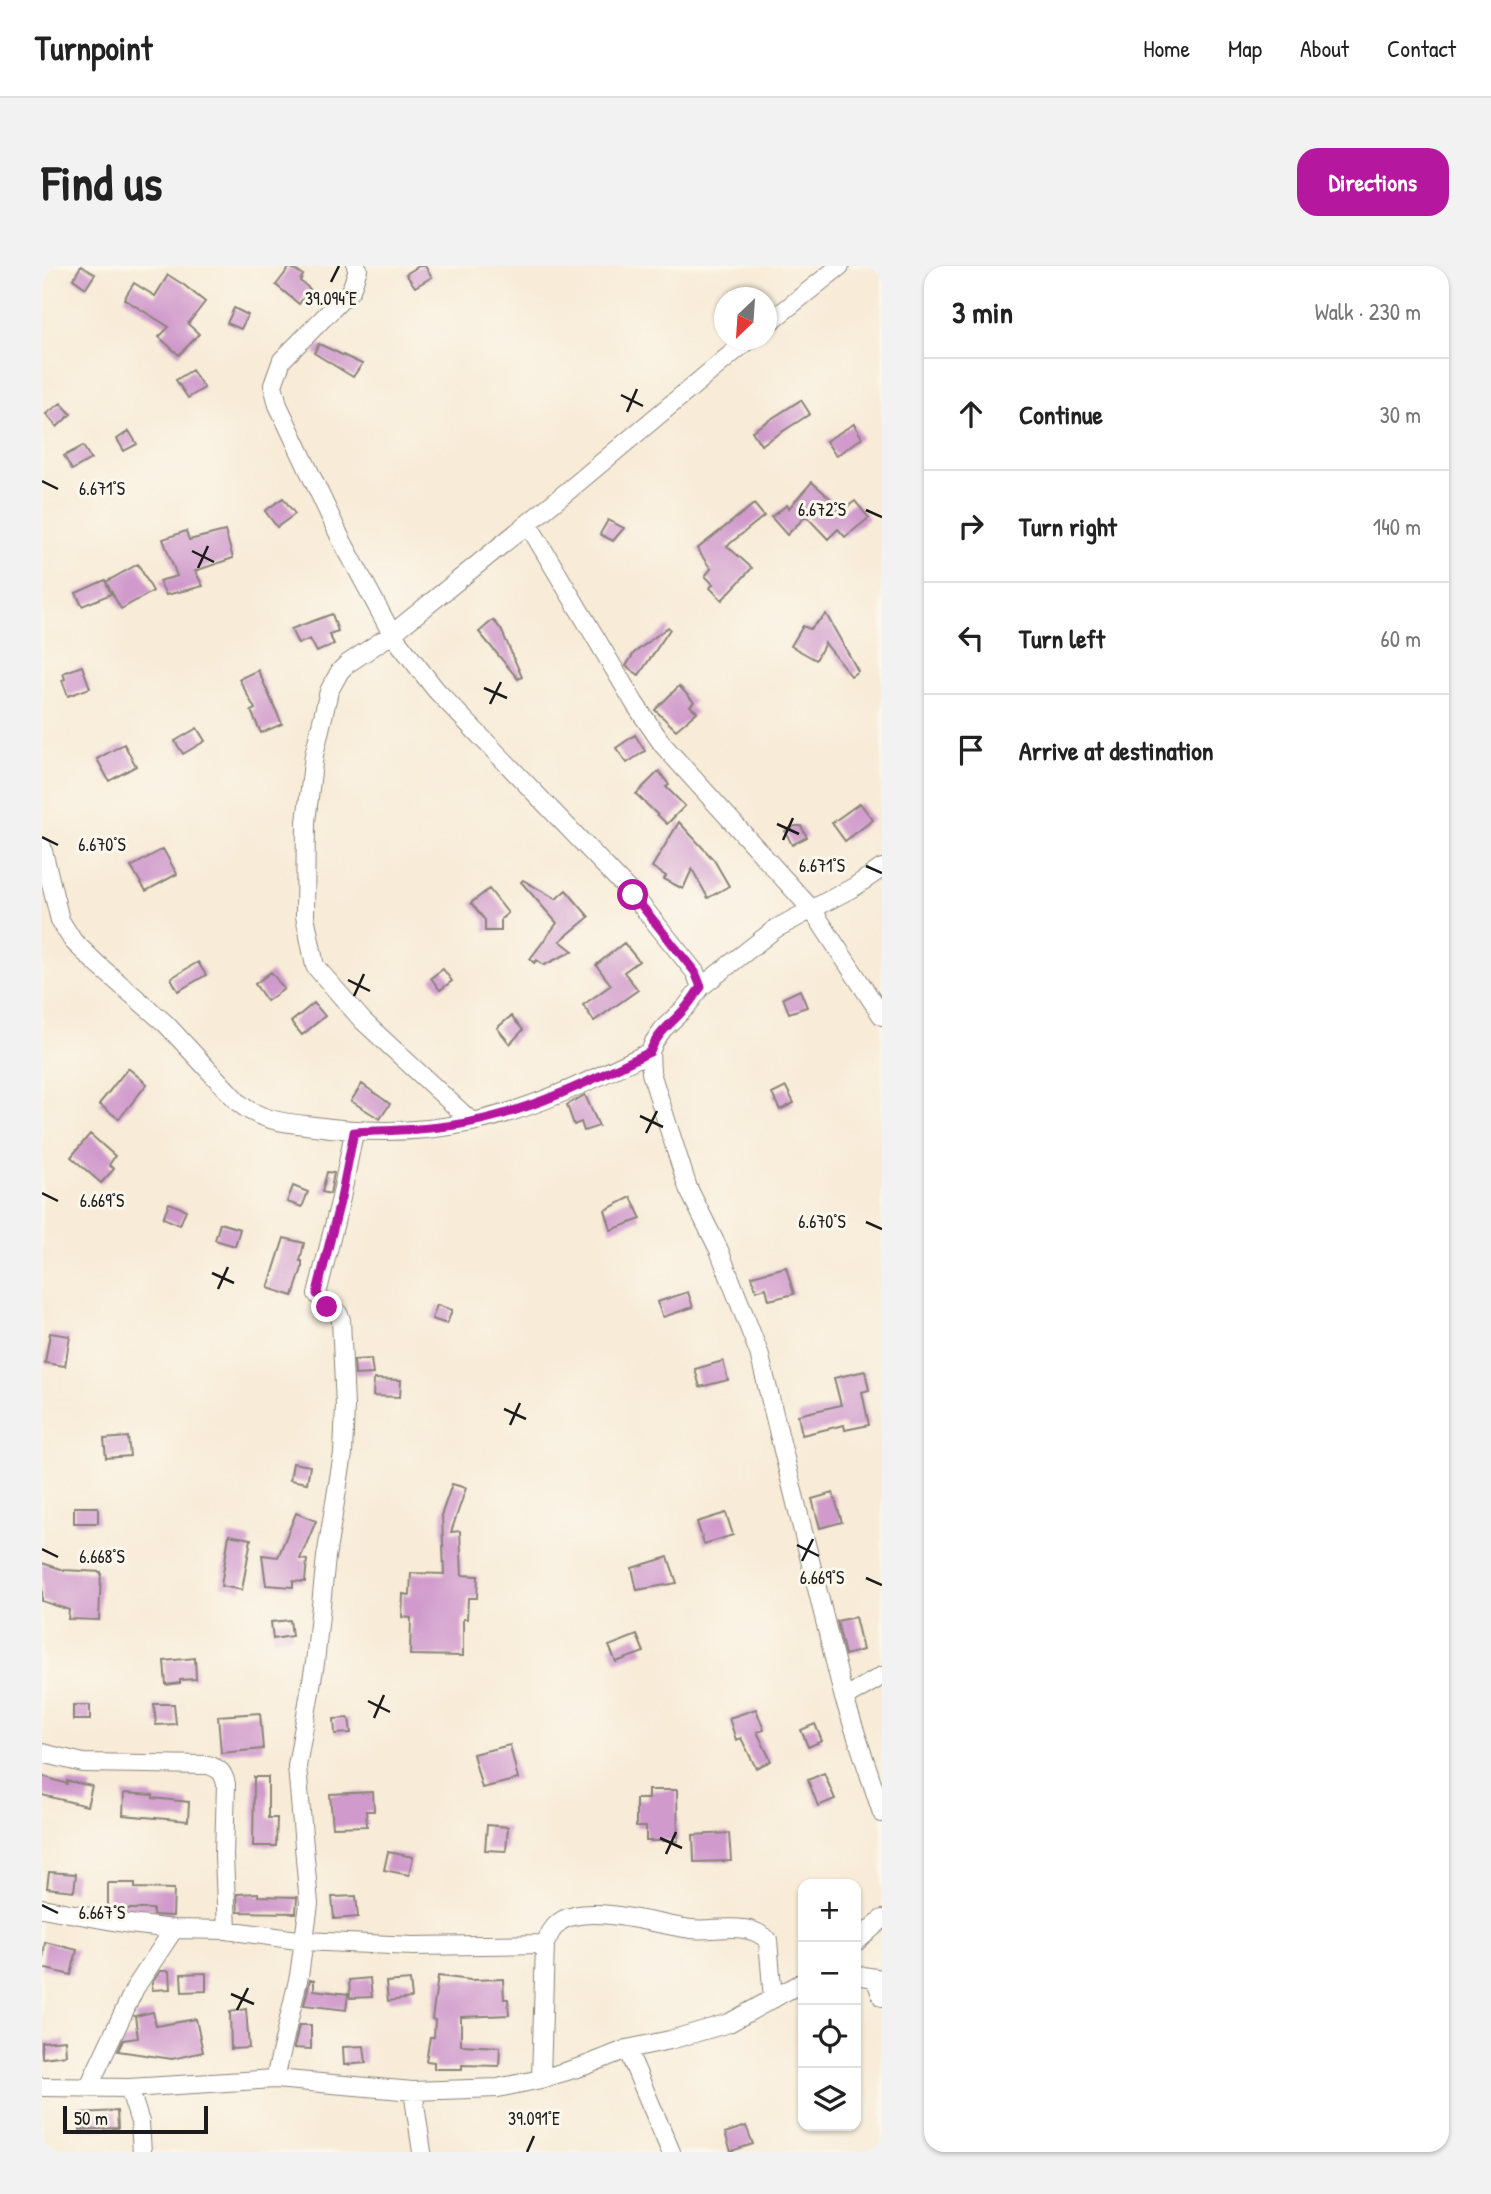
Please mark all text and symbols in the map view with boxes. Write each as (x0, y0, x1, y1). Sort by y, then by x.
text: Turnpoint (35, 26, 152, 70)
text: Home (1143, 32, 1190, 64)
text: Map (1228, 32, 1262, 64)
text: About (1300, 32, 1349, 64)
text: Contact (1387, 32, 1456, 64)
button: Directions (1297, 148, 1449, 216)
text: Find us (42, 149, 162, 215)
text: 39.094°E (305, 286, 357, 311)
north arrow (714, 287, 777, 350)
text: 3 min (952, 292, 1013, 332)
text: Walk · 230 m (1315, 296, 1421, 327)
icon: ahead (952, 395, 990, 433)
text: Continue (1019, 397, 1103, 432)
text: 30 m (1379, 399, 1421, 430)
text: 6.671°S (79, 476, 125, 501)
text: 6.672°S (798, 497, 846, 522)
icon: right (952, 507, 990, 545)
text: Turn right (1019, 509, 1117, 544)
text: 140 m (1373, 511, 1421, 542)
icon: left (952, 619, 990, 657)
text: Turn left (1019, 621, 1105, 656)
text: 60 m (1381, 623, 1421, 654)
icon: arrive (952, 731, 990, 769)
text: Arrive at destination (1019, 733, 1214, 768)
text: 6.670°S (78, 832, 126, 857)
text: 6.671°S (799, 853, 845, 878)
route start (617, 879, 648, 910)
text: 6.669°S (80, 1188, 124, 1213)
text: 6.670°S (798, 1209, 846, 1234)
route end (311, 1291, 342, 1322)
text: 6.668°S (79, 1544, 125, 1569)
text: 6.669°S (800, 1565, 844, 1590)
map controls (798, 1879, 861, 2131)
button: + (798, 1879, 861, 1942)
text: 6.667°S (79, 1900, 125, 1925)
button: − (798, 1942, 861, 2005)
button: locate (798, 2005, 861, 2068)
button: layers (798, 2068, 861, 2131)
scale bar (63, 2103, 208, 2135)
text: 50 m (74, 2105, 108, 2131)
text: 39.091°E (508, 2106, 560, 2131)

